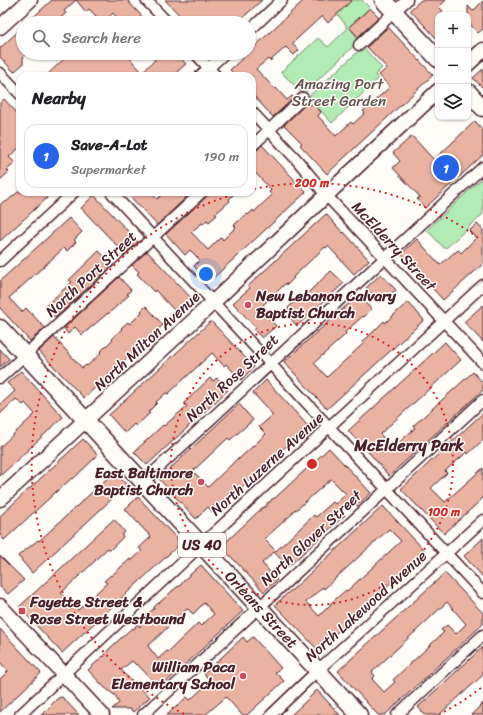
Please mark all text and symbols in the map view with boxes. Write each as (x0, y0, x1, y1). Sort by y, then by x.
map controls (435, 12, 471, 120)
button: + (435, 12, 471, 48)
search box (16, 16, 256, 60)
text: Search here (62, 25, 141, 51)
icon: search (30, 27, 52, 49)
button: − (435, 48, 471, 84)
park label: Amazing Port Street Garden (292, 71, 386, 114)
text: Nearby (32, 83, 86, 113)
button: layers (435, 84, 471, 120)
text: Save-A-Lot (71, 132, 147, 158)
text: 1 (43, 145, 49, 168)
text: 190 m (204, 145, 239, 168)
pin: 1 (433, 153, 459, 183)
text: Supermarket (71, 158, 146, 181)
text: 200 m (294, 172, 330, 194)
street label: McElderry Street (345, 195, 444, 298)
street label: North Port Street (39, 224, 143, 324)
your location (196, 264, 216, 284)
place label: New Lebanon Calvary Baptist Church (255, 283, 397, 326)
street label: North Milton Avenue (88, 285, 206, 397)
marker: New Lebanon Calvary Baptist Church (243, 300, 253, 310)
street label: North Rose Street (179, 327, 285, 428)
street label: North Luzerne Avenue (204, 405, 330, 523)
district label: McElderry Park (353, 431, 464, 460)
centre of rings (305, 457, 319, 471)
place label: East Baltimore Baptist Church (94, 460, 193, 503)
marker: East Baltimore Baptist Church (196, 477, 206, 487)
street label: North Glover Street (254, 483, 369, 592)
text: 100 m (428, 501, 461, 523)
road number: US 40 (178, 533, 226, 557)
street label: North Lakewood Avenue (299, 543, 433, 668)
street label: Orleans Street (218, 565, 304, 655)
place label: Fayette Street & Rose Street Westbound (29, 589, 187, 632)
marker: Fayette Street & Rose Street Westbound (17, 606, 27, 616)
place label: William Paca Elementary School (111, 654, 236, 697)
marker: William Paca Elementary School (238, 671, 248, 681)

